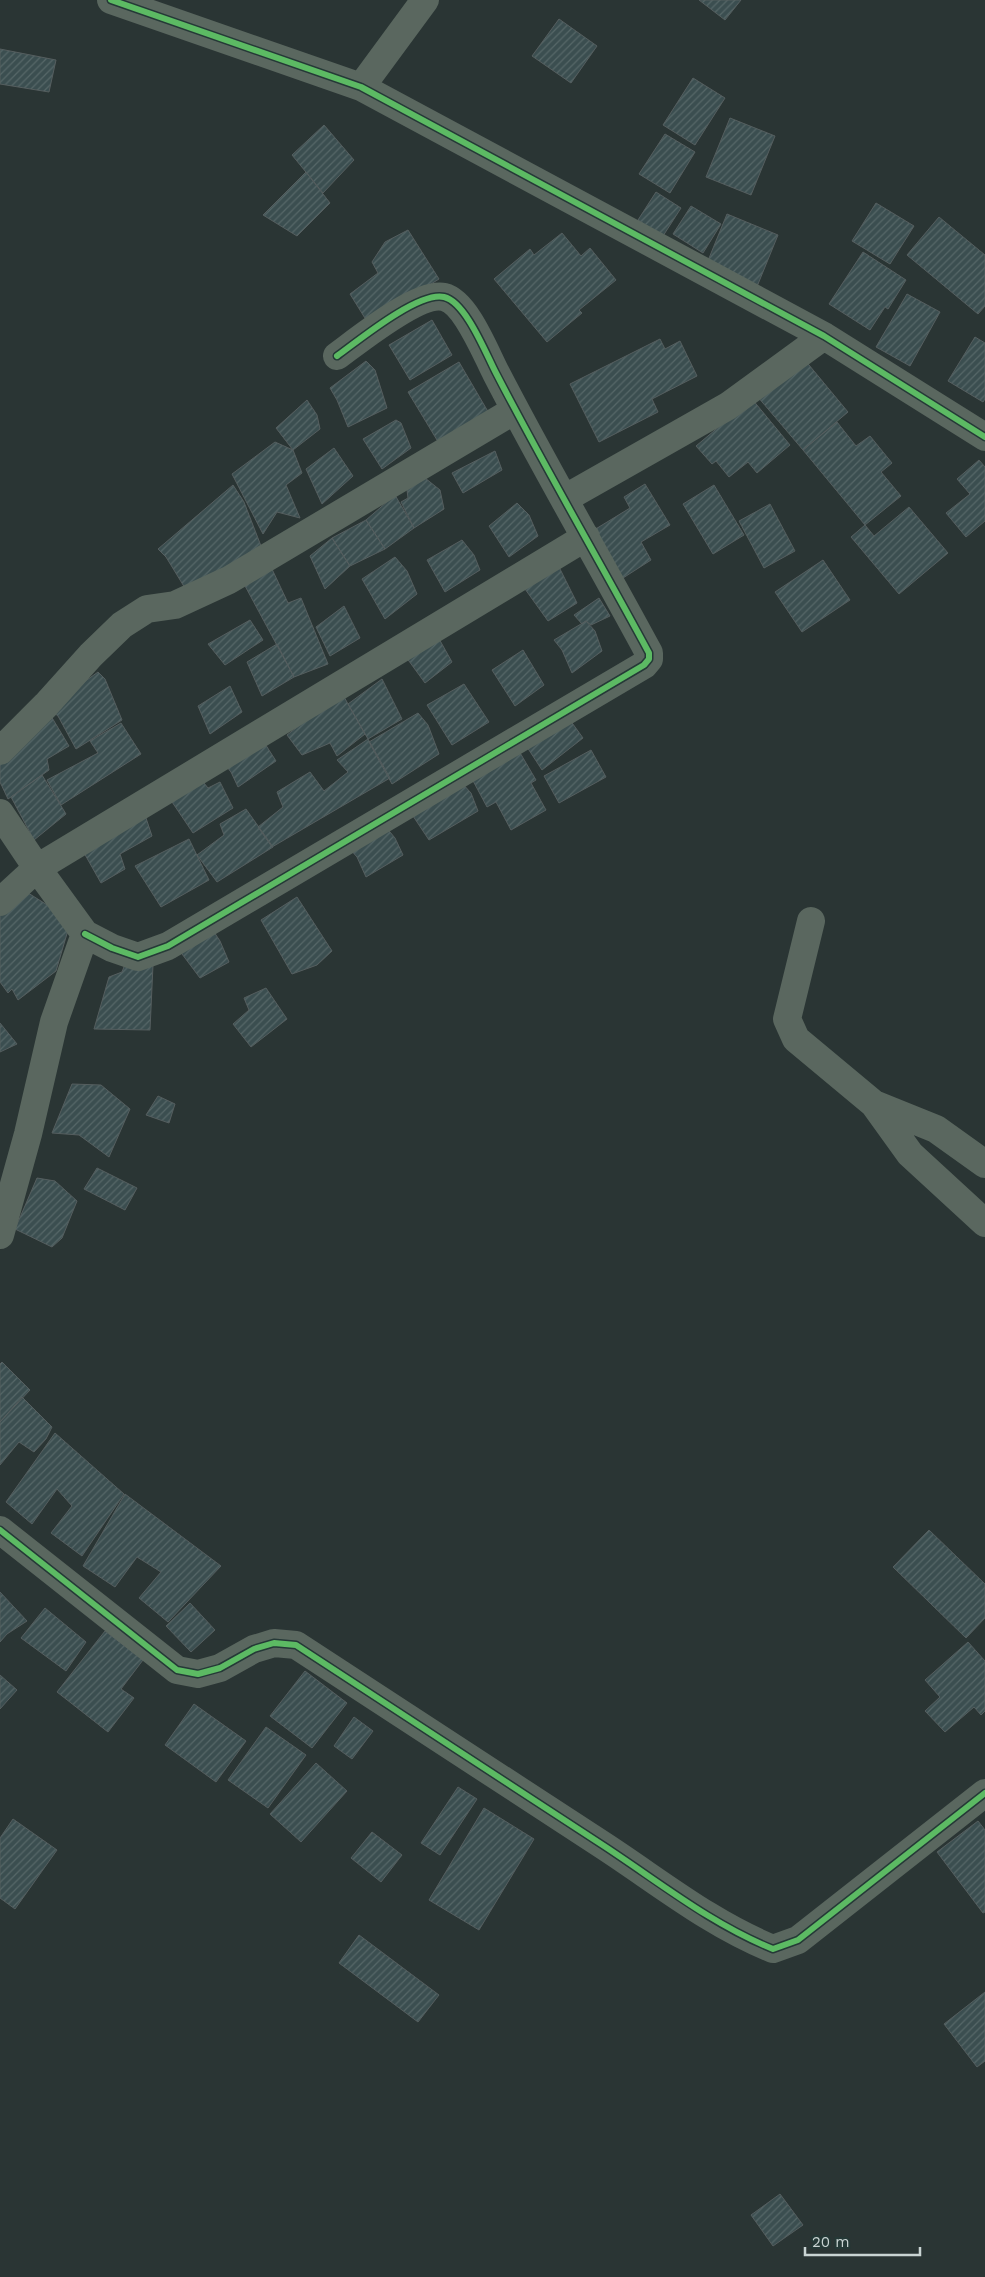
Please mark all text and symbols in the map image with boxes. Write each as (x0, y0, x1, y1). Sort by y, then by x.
scale bar (805, 2224, 920, 2256)
text: 20 m (812, 2233, 850, 2251)

